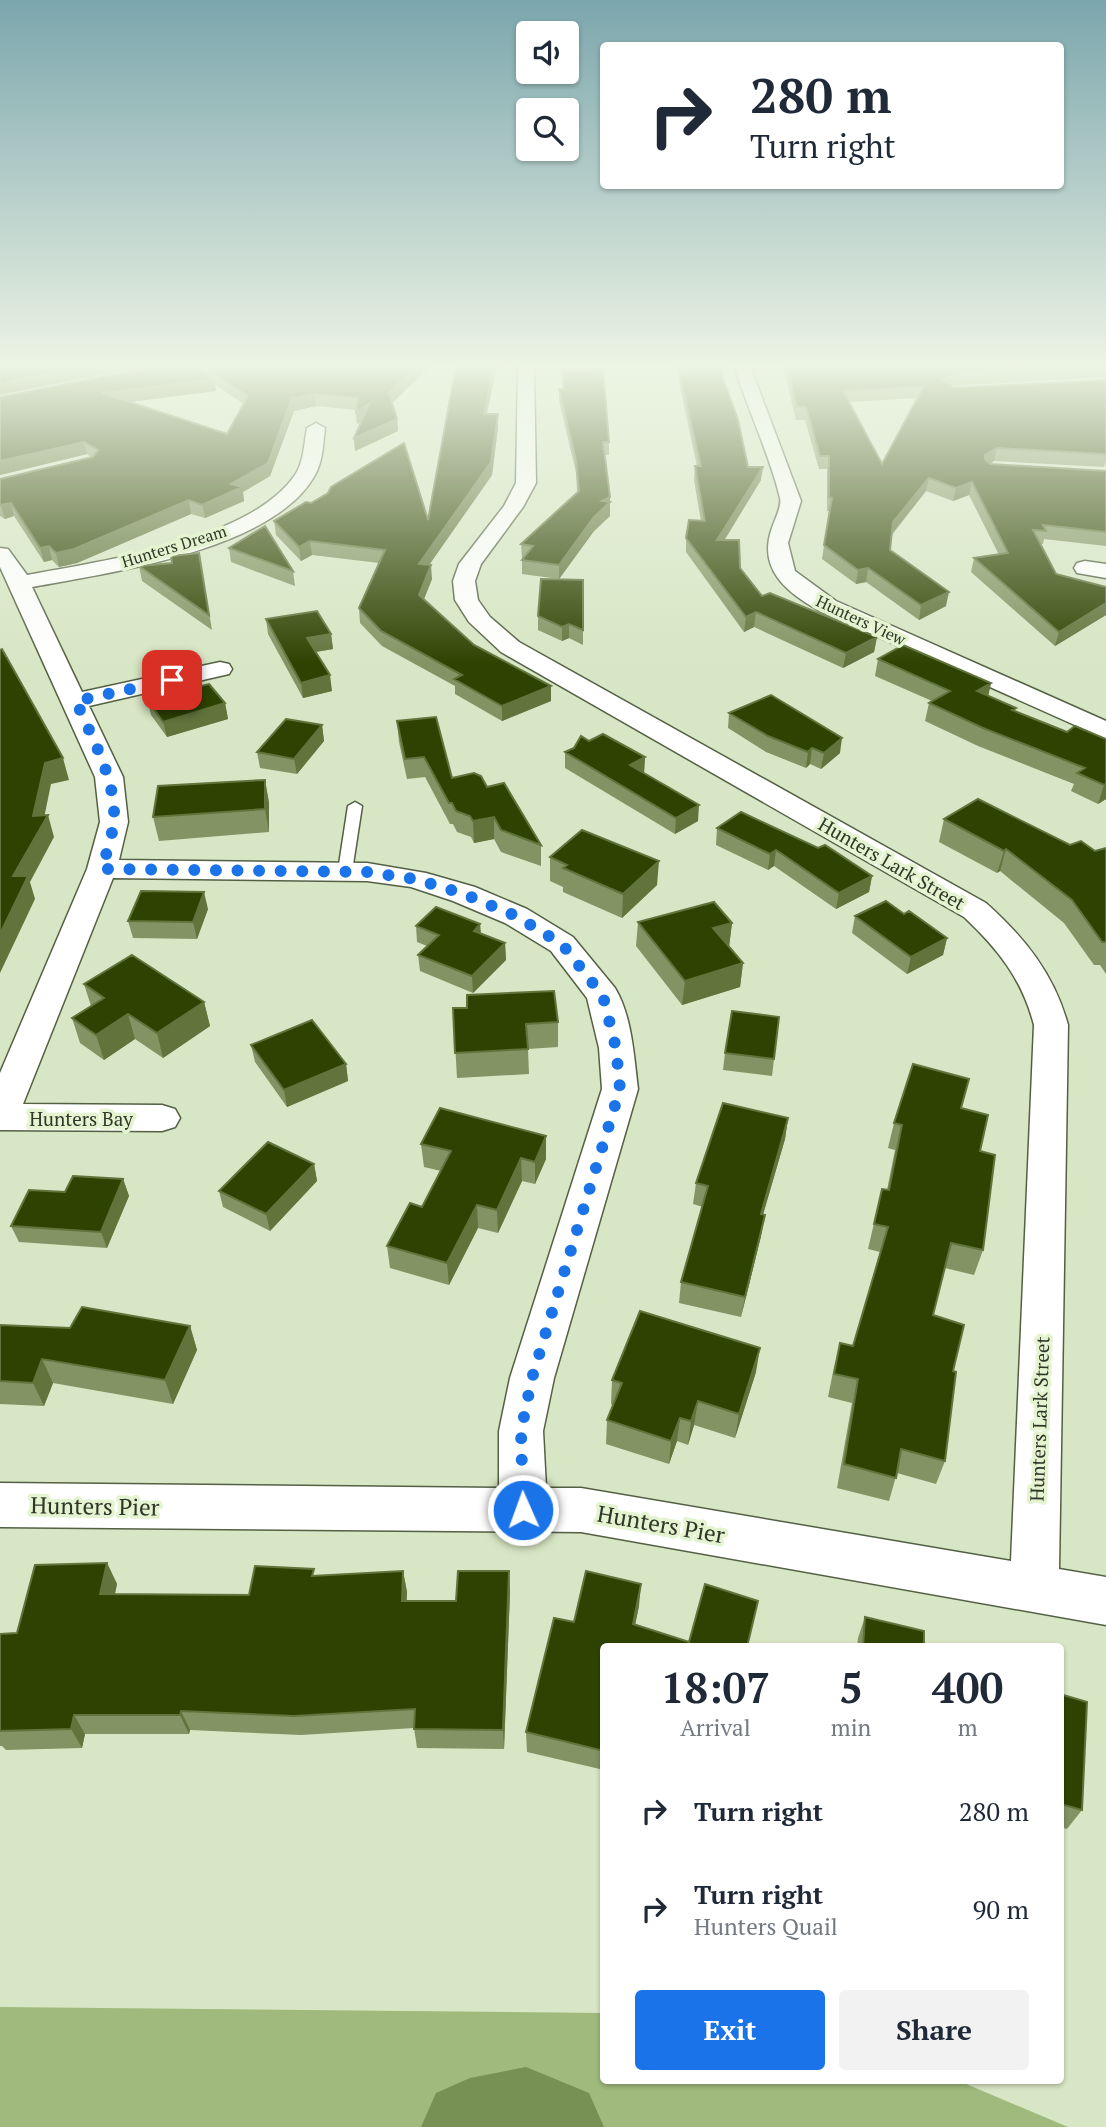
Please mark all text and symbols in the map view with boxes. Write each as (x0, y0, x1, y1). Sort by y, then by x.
map controls (516, 21, 579, 161)
button: sound (516, 21, 579, 84)
text: 280 m (750, 62, 892, 127)
icon: right (635, 70, 726, 161)
button: search (516, 98, 579, 161)
text: Turn right (750, 125, 896, 167)
street label: Hunters Dream (119, 520, 229, 572)
street label: Hunters View (813, 590, 910, 650)
pin (142, 650, 202, 710)
icon: arrive (153, 661, 191, 699)
street label: Hunters Lark Street (814, 811, 970, 915)
street label: Hunters Bay (29, 1106, 133, 1131)
street label: Hunters Lark Street (1024, 1336, 1054, 1502)
position arrow (486, 1473, 560, 1547)
street label: Hunters Pier (30, 1489, 160, 1523)
street label: Hunters Pier (595, 1498, 727, 1551)
text: 18:07 (661, 1659, 770, 1715)
text: 5 (839, 1659, 863, 1715)
text: 400 (932, 1659, 1003, 1715)
text: Arrival (680, 1712, 751, 1743)
text: min (831, 1712, 871, 1743)
text: m (958, 1712, 978, 1743)
icon: right (635, 1792, 673, 1830)
text: Turn right (694, 1794, 823, 1828)
text: 280 m (959, 1794, 1029, 1828)
text: Turn right (694, 1877, 823, 1911)
icon: right (635, 1890, 673, 1928)
text: 90 m (973, 1892, 1029, 1926)
text: Hunters Quail (694, 1911, 838, 1942)
button: Exit (635, 1990, 825, 2070)
button: Share (839, 1990, 1029, 2070)

